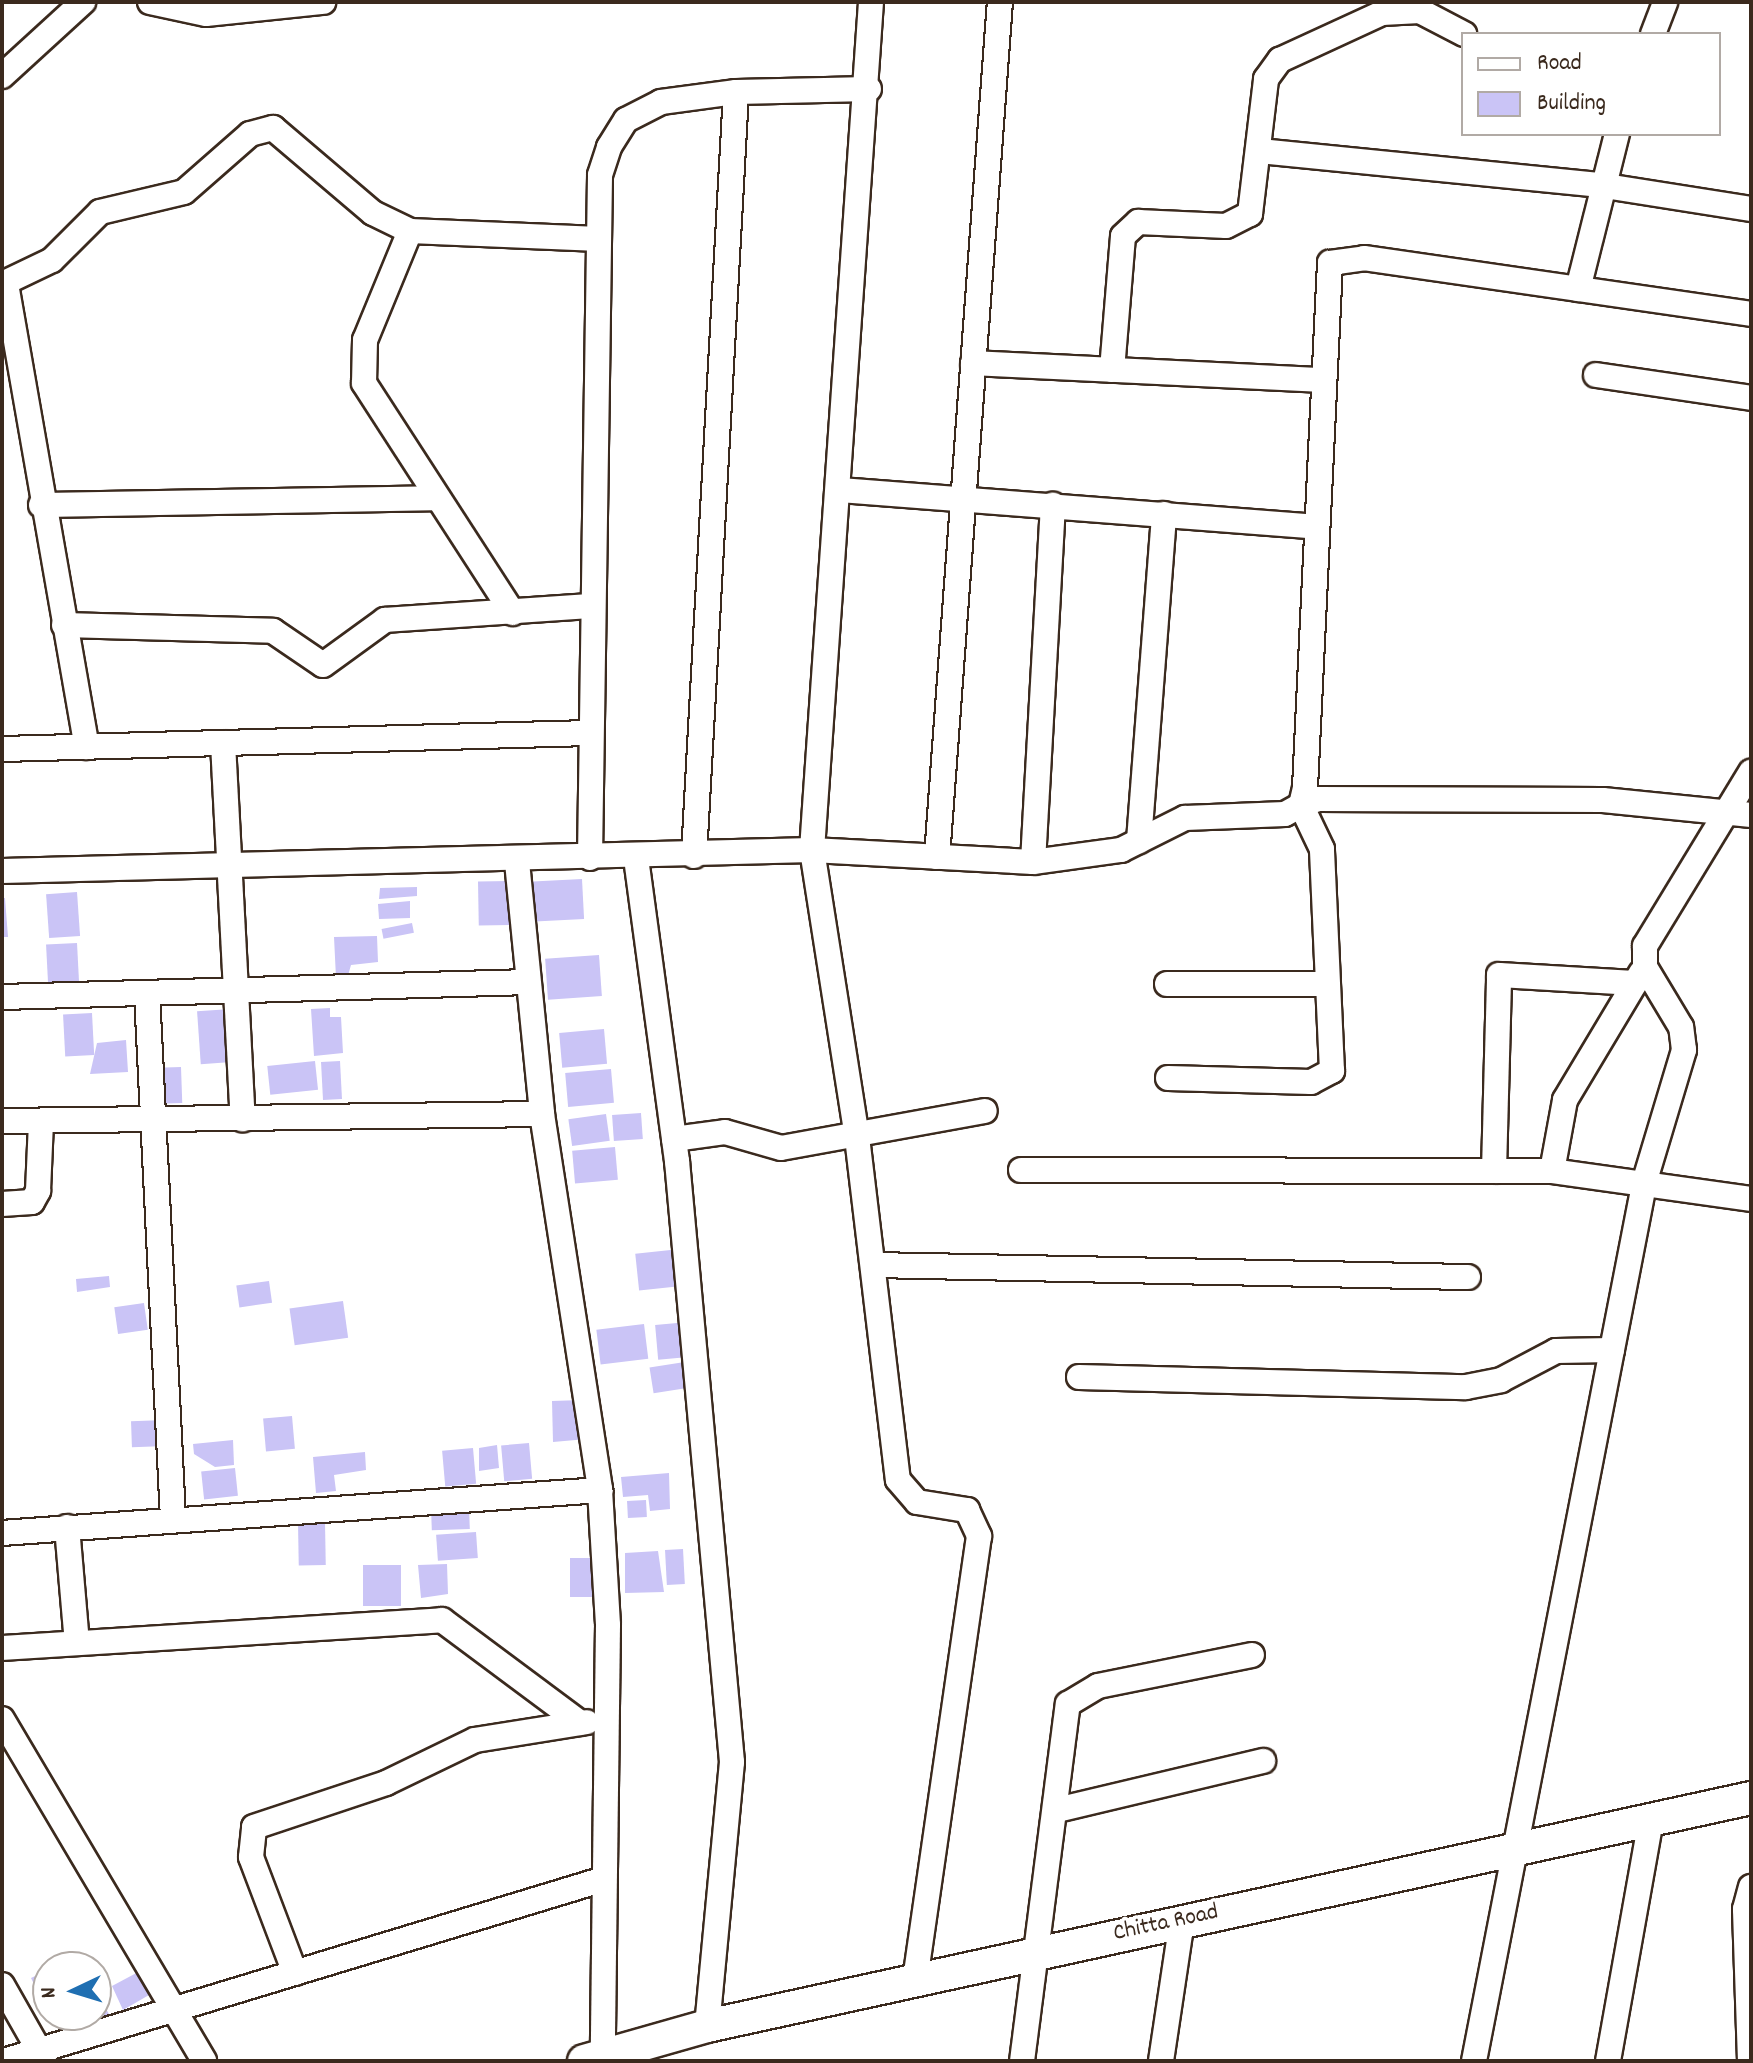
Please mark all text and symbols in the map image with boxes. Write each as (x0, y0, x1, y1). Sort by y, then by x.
legend (1461, 32, 1721, 136)
text: Road (1537, 47, 1582, 81)
text: Building (1537, 87, 1606, 121)
street label: Chitta Road (1111, 1899, 1221, 1949)
north arrow (32, 1951, 112, 2031)
text: N (34, 1986, 65, 1999)

